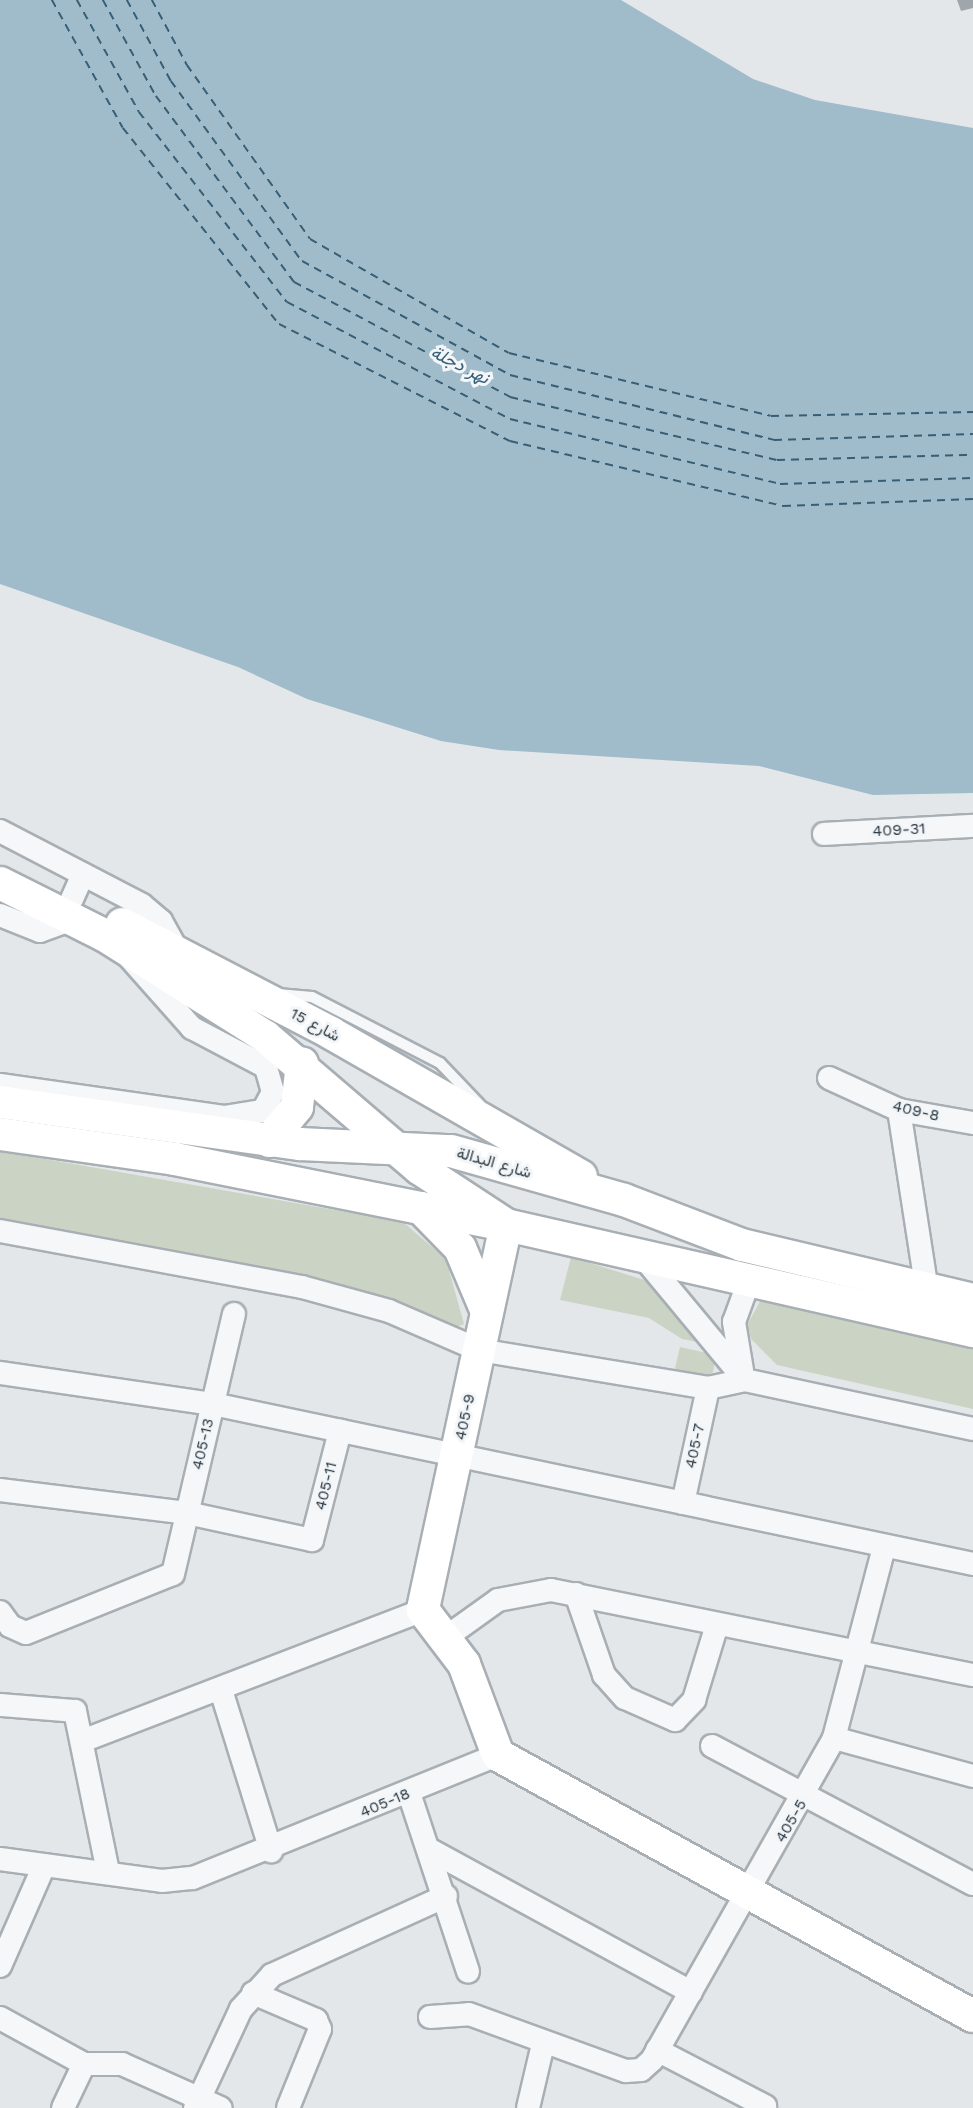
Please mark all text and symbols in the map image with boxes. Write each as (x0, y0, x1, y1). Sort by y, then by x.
water label: نهر دجلة (427, 341, 493, 389)
street label: 409-31 (872, 819, 926, 841)
street label: شارع 15 (287, 1004, 343, 1046)
street label: 409-8 (891, 1096, 941, 1126)
street label: شارع البدالة (455, 1143, 533, 1183)
street label: 405-9 (451, 1392, 479, 1442)
street label: 405-13 (188, 1416, 218, 1472)
street label: 405-7 (681, 1422, 709, 1470)
street label: 405-11 (311, 1460, 341, 1512)
street label: 405-18 (357, 1784, 413, 1822)
street label: 405-5 (771, 1796, 811, 1846)

